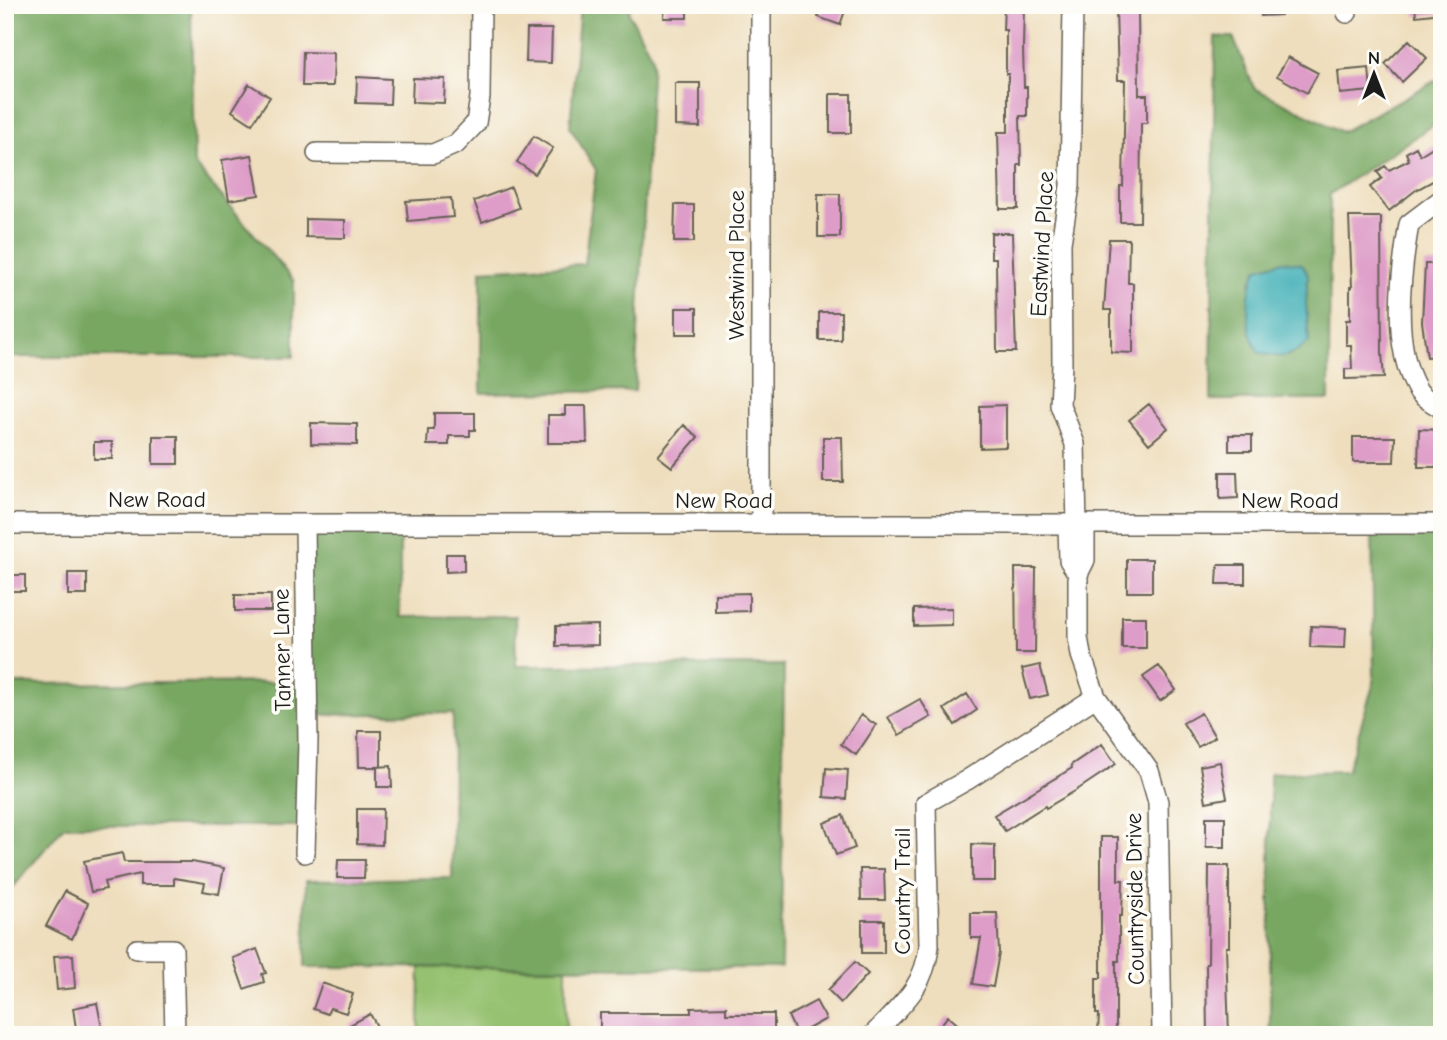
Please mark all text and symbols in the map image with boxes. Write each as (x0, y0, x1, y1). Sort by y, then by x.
north arrow (1338, 38, 1408, 108)
text: N (1368, 47, 1380, 69)
street label: Eastwind Place (1025, 170, 1059, 318)
street label: Westwind Place (723, 190, 750, 340)
street label: New Road (108, 486, 206, 513)
street label: New Road (675, 487, 773, 514)
street label: New Road (1241, 487, 1339, 514)
street label: Tanner Lane (267, 588, 297, 712)
street label: Countryside Drive (1120, 813, 1150, 985)
street label: Country Trail (889, 827, 916, 955)

